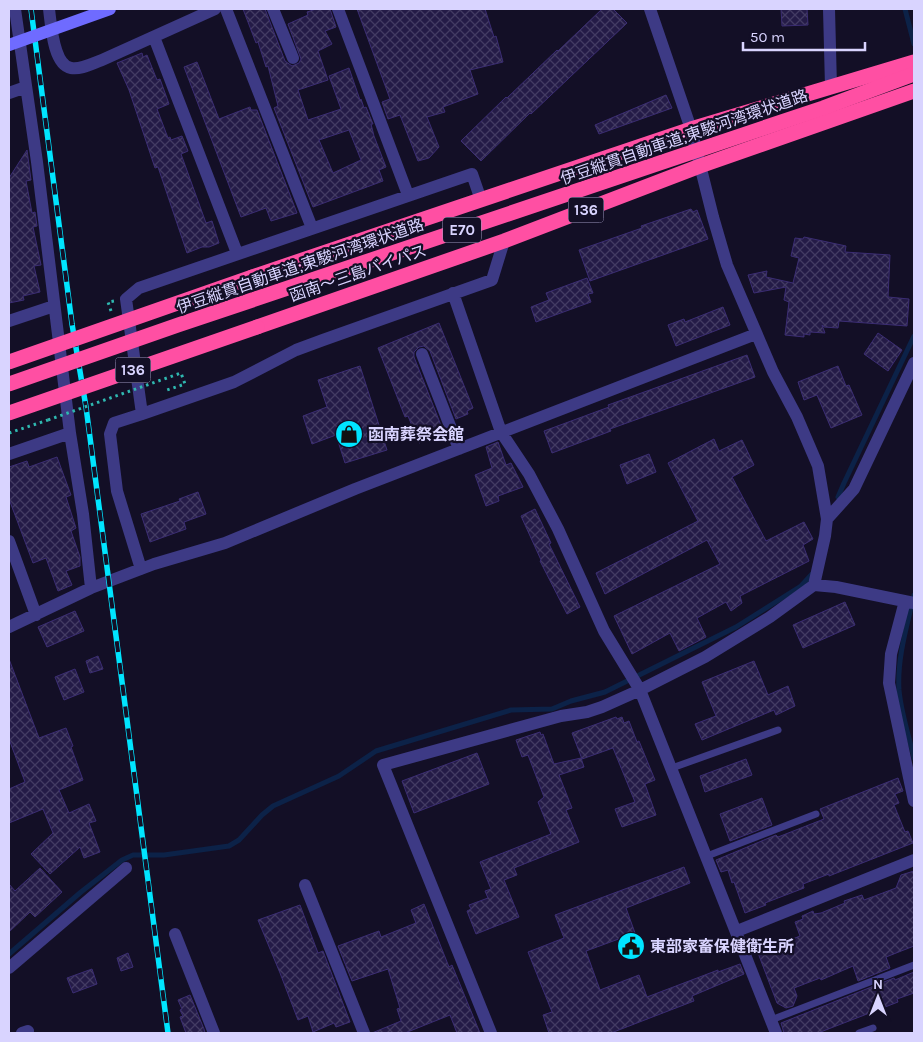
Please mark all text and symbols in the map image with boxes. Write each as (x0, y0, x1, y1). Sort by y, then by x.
scale bar (743, 20, 866, 52)
text: 50 m (750, 28, 785, 46)
street label: 伊豆縦貫自動車道;東駿河湾環状道路 (558, 86, 810, 188)
road number: 136 (568, 198, 604, 222)
street label: 伊豆縦貫自動車道;東駿河湾環状道路 (174, 215, 426, 317)
road number: E70 (443, 218, 481, 242)
street label: 函南～三島バイパス (287, 241, 429, 305)
road number: 136 (116, 358, 150, 382)
shop icon: 函南葬祭会館 (334, 419, 364, 449)
place label: 函南葬祭会館 (368, 425, 464, 444)
public building icon: 東部家畜保健衛生所 (616, 931, 646, 961)
place label: 東部家畜保健衛生所 (650, 937, 794, 956)
north arrow (853, 972, 903, 1022)
text: N (873, 976, 883, 993)

